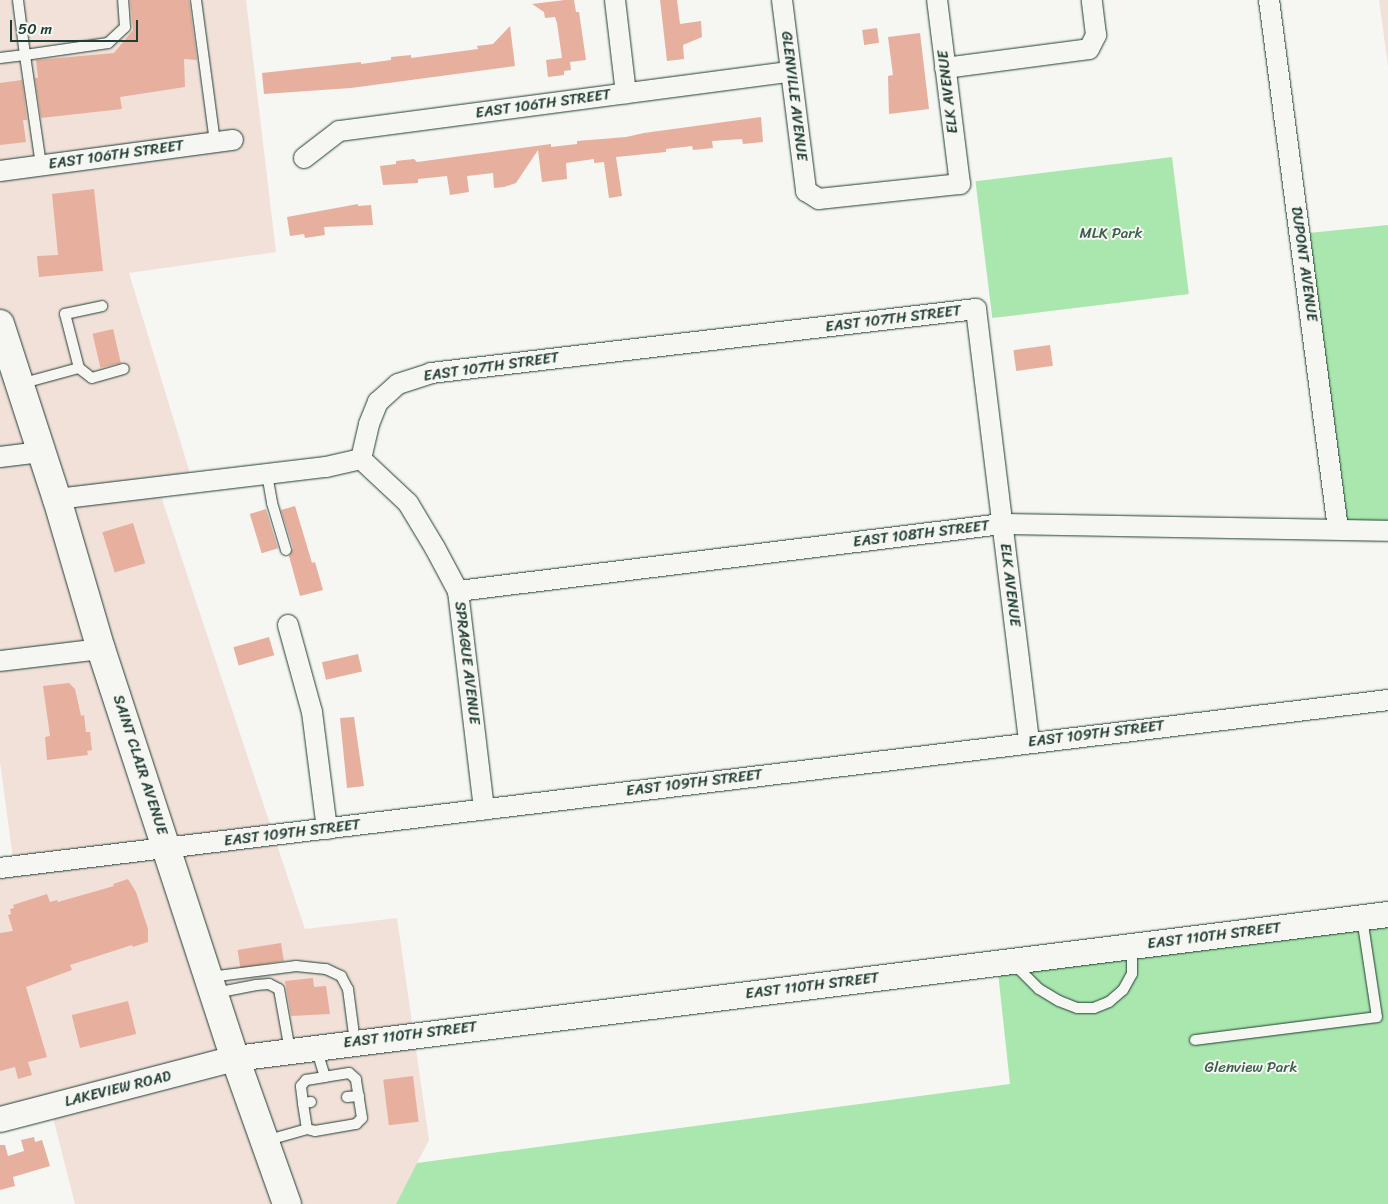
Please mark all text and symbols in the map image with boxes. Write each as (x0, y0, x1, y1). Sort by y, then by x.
scale bar (12, 10, 140, 42)
text: 50 m (18, 16, 52, 42)
street label: GLENVILLE AVENUE (777, 30, 811, 162)
street label: ELK AVENUE (934, 49, 962, 135)
street label: EAST 106TH STREET (473, 85, 613, 123)
street label: EAST 106TH STREET (46, 136, 186, 174)
street label: DUPONT AVENUE (1287, 205, 1321, 323)
park label: MLK Park (1080, 225, 1142, 243)
street label: EAST 107TH STREET (823, 302, 963, 336)
street label: EAST 107TH STREET (421, 348, 561, 386)
street label: EAST 108TH STREET (851, 517, 991, 551)
street label: ELK AVENUE (996, 542, 1024, 628)
street label: SPRAGUE AVENUE (451, 600, 483, 726)
street label: SAINT CLAIR AVENUE (109, 693, 171, 837)
street label: EAST 109TH STREET (1026, 717, 1166, 751)
street label: EAST 109TH STREET (624, 766, 764, 800)
street label: EAST 109TH STREET (222, 816, 362, 850)
street label: EAST 110TH STREET (1145, 919, 1283, 953)
street label: EAST 110TH STREET (743, 969, 881, 1003)
street label: EAST 110TH STREET (341, 1018, 479, 1052)
park label: Glenview Park (1205, 1059, 1297, 1077)
street label: LAKEVIEW ROAD (63, 1067, 173, 1111)

